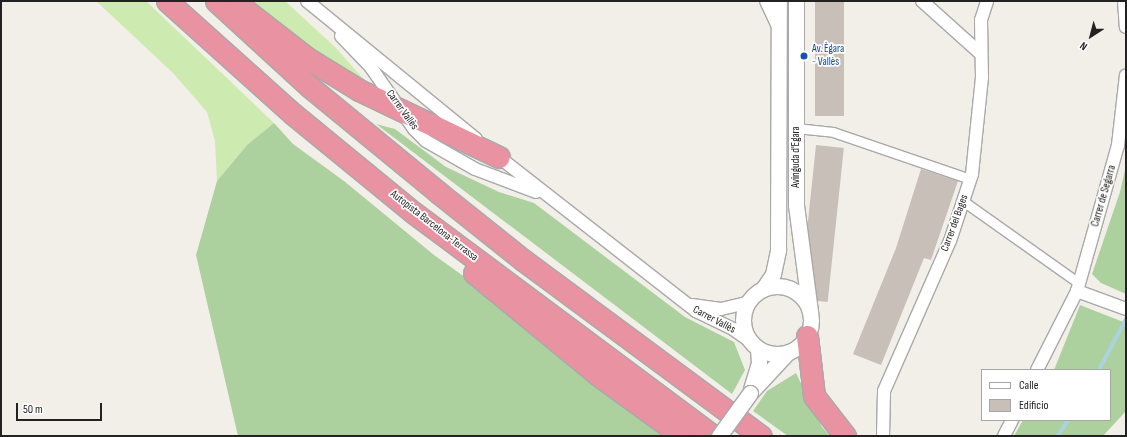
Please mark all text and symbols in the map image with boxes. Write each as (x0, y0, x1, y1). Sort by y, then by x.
north arrow (1071, 16, 1111, 56)
text: N (1077, 39, 1090, 53)
place label: Av. Ègara - Vallès (812, 43, 844, 69)
marker: Av. Ègara - Vallès (799, 51, 809, 61)
street label: Carrer Vallès (383, 87, 421, 133)
street label: Avinguda d'Egara (789, 126, 803, 188)
street label: Carrer de Segarra (1089, 164, 1119, 228)
street label: Autopista Barcelona-Terrassa (388, 188, 480, 264)
street label: Carrer del Bages (939, 193, 971, 253)
street label: Carrer Vallès (691, 303, 737, 337)
legend (981, 369, 1111, 421)
text: Calle (1019, 378, 1039, 393)
scale bar (18, 395, 104, 421)
text: Edificio (1019, 398, 1048, 413)
text: 50 m (23, 402, 43, 417)

